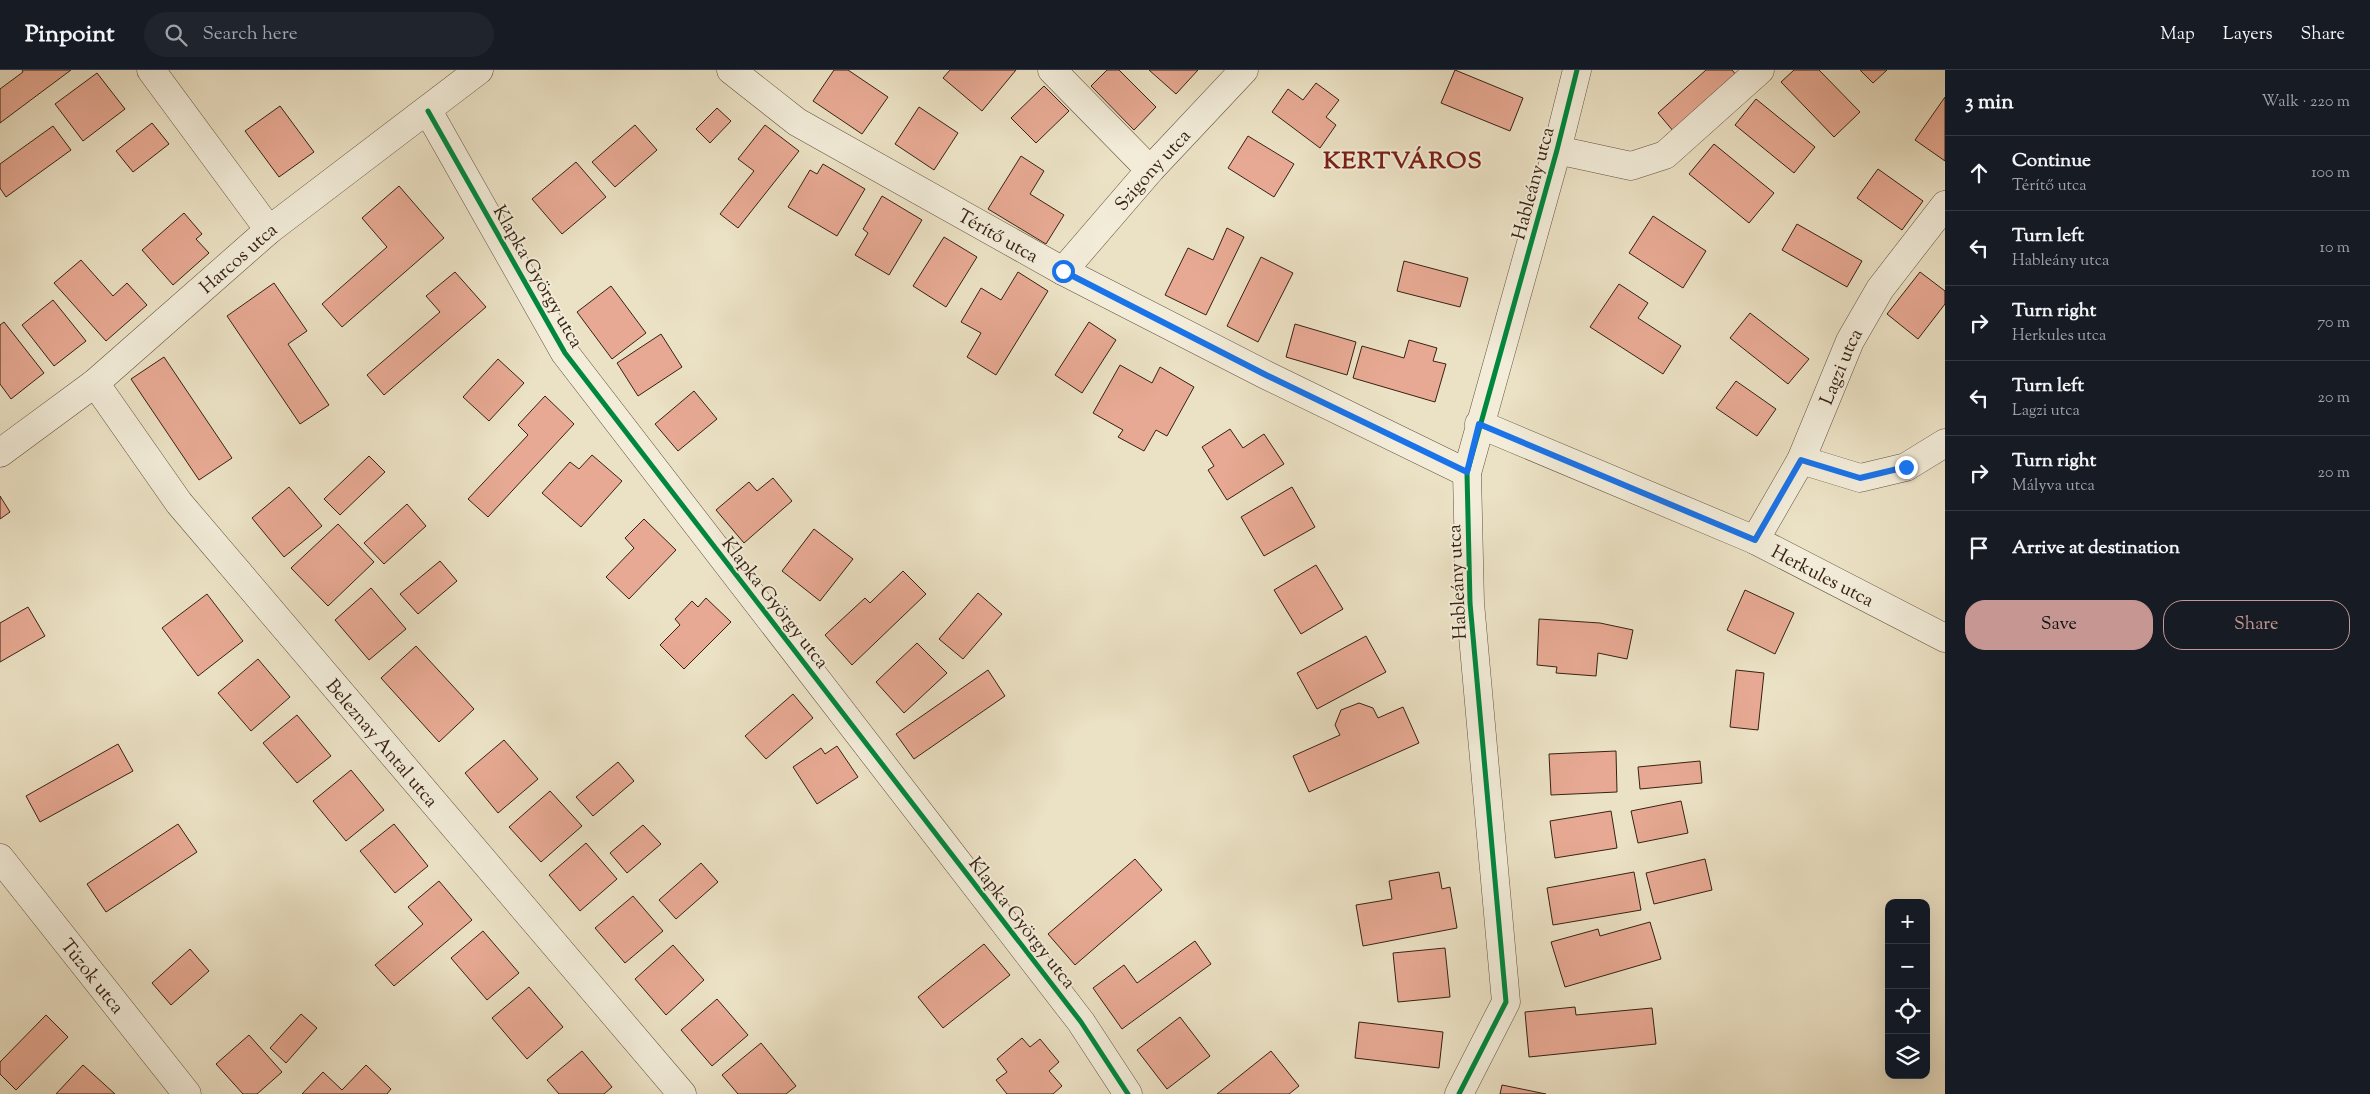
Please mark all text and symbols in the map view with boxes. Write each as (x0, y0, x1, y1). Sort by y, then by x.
search box (144, 12, 494, 57)
text: Pinpoint (25, 18, 114, 52)
icon: search (162, 21, 190, 49)
text: Search here (202, 21, 298, 48)
text: Map (2160, 22, 2195, 48)
text: Layers (2223, 22, 2273, 48)
text: Share (2301, 22, 2345, 48)
text: 3 min (1965, 88, 2014, 118)
text: Walk · 220 m (2262, 91, 2350, 114)
street label: Szigony utca (1109, 124, 1198, 218)
street label: Hableány utca (1506, 124, 1562, 243)
district label: KERTVÁROS (1323, 145, 1483, 179)
text: Continue (2012, 148, 2091, 175)
icon: ahead (1965, 159, 1993, 187)
text: 100 m (2311, 162, 2350, 185)
text: Térítő utca (2012, 175, 2087, 198)
street label: Klapka György utca (485, 201, 589, 354)
street label: Térítő utca (952, 204, 1043, 271)
street label: Harcos utca (194, 217, 284, 301)
text: Turn left (2012, 223, 2084, 250)
icon: left (1965, 234, 1993, 262)
text: 10 m (2320, 237, 2350, 260)
text: Hableány utca (2012, 250, 2109, 273)
route start (1052, 260, 1075, 283)
text: Turn right (2012, 298, 2096, 325)
icon: right (1965, 309, 1993, 337)
text: 70 m (2317, 312, 2350, 335)
street label: Lagzi utca (1814, 324, 1871, 409)
text: Herkules utca (2012, 325, 2106, 348)
text: Turn left (2012, 373, 2084, 400)
icon: left (1965, 384, 1993, 412)
text: 20 m (2317, 387, 2350, 410)
text: Lagzi utca (2012, 400, 2080, 423)
text: Turn right (2012, 448, 2096, 475)
route end (1895, 456, 1918, 479)
icon: right (1965, 459, 1993, 487)
text: 20 m (2317, 462, 2350, 485)
text: Mályva utca (2012, 475, 2095, 498)
street label: Hableány utca (1442, 523, 1475, 640)
street label: Klapka György utca (714, 532, 834, 675)
icon: arrive (1965, 534, 1993, 562)
text: Arrive at destination (2012, 535, 2180, 562)
street label: Herkules utca (1766, 540, 1878, 615)
button: Save (1965, 600, 2153, 650)
button: Share (2163, 600, 2350, 650)
street label: Beleznay Antal utca (318, 674, 444, 814)
street label: Klapka György utca (961, 852, 1081, 995)
map controls (1885, 899, 1930, 1079)
button: + (1885, 899, 1930, 944)
street label: Túzok utca (53, 934, 130, 1021)
button: − (1885, 944, 1930, 989)
button: locate (1885, 989, 1930, 1034)
button: layers (1885, 1034, 1930, 1079)

